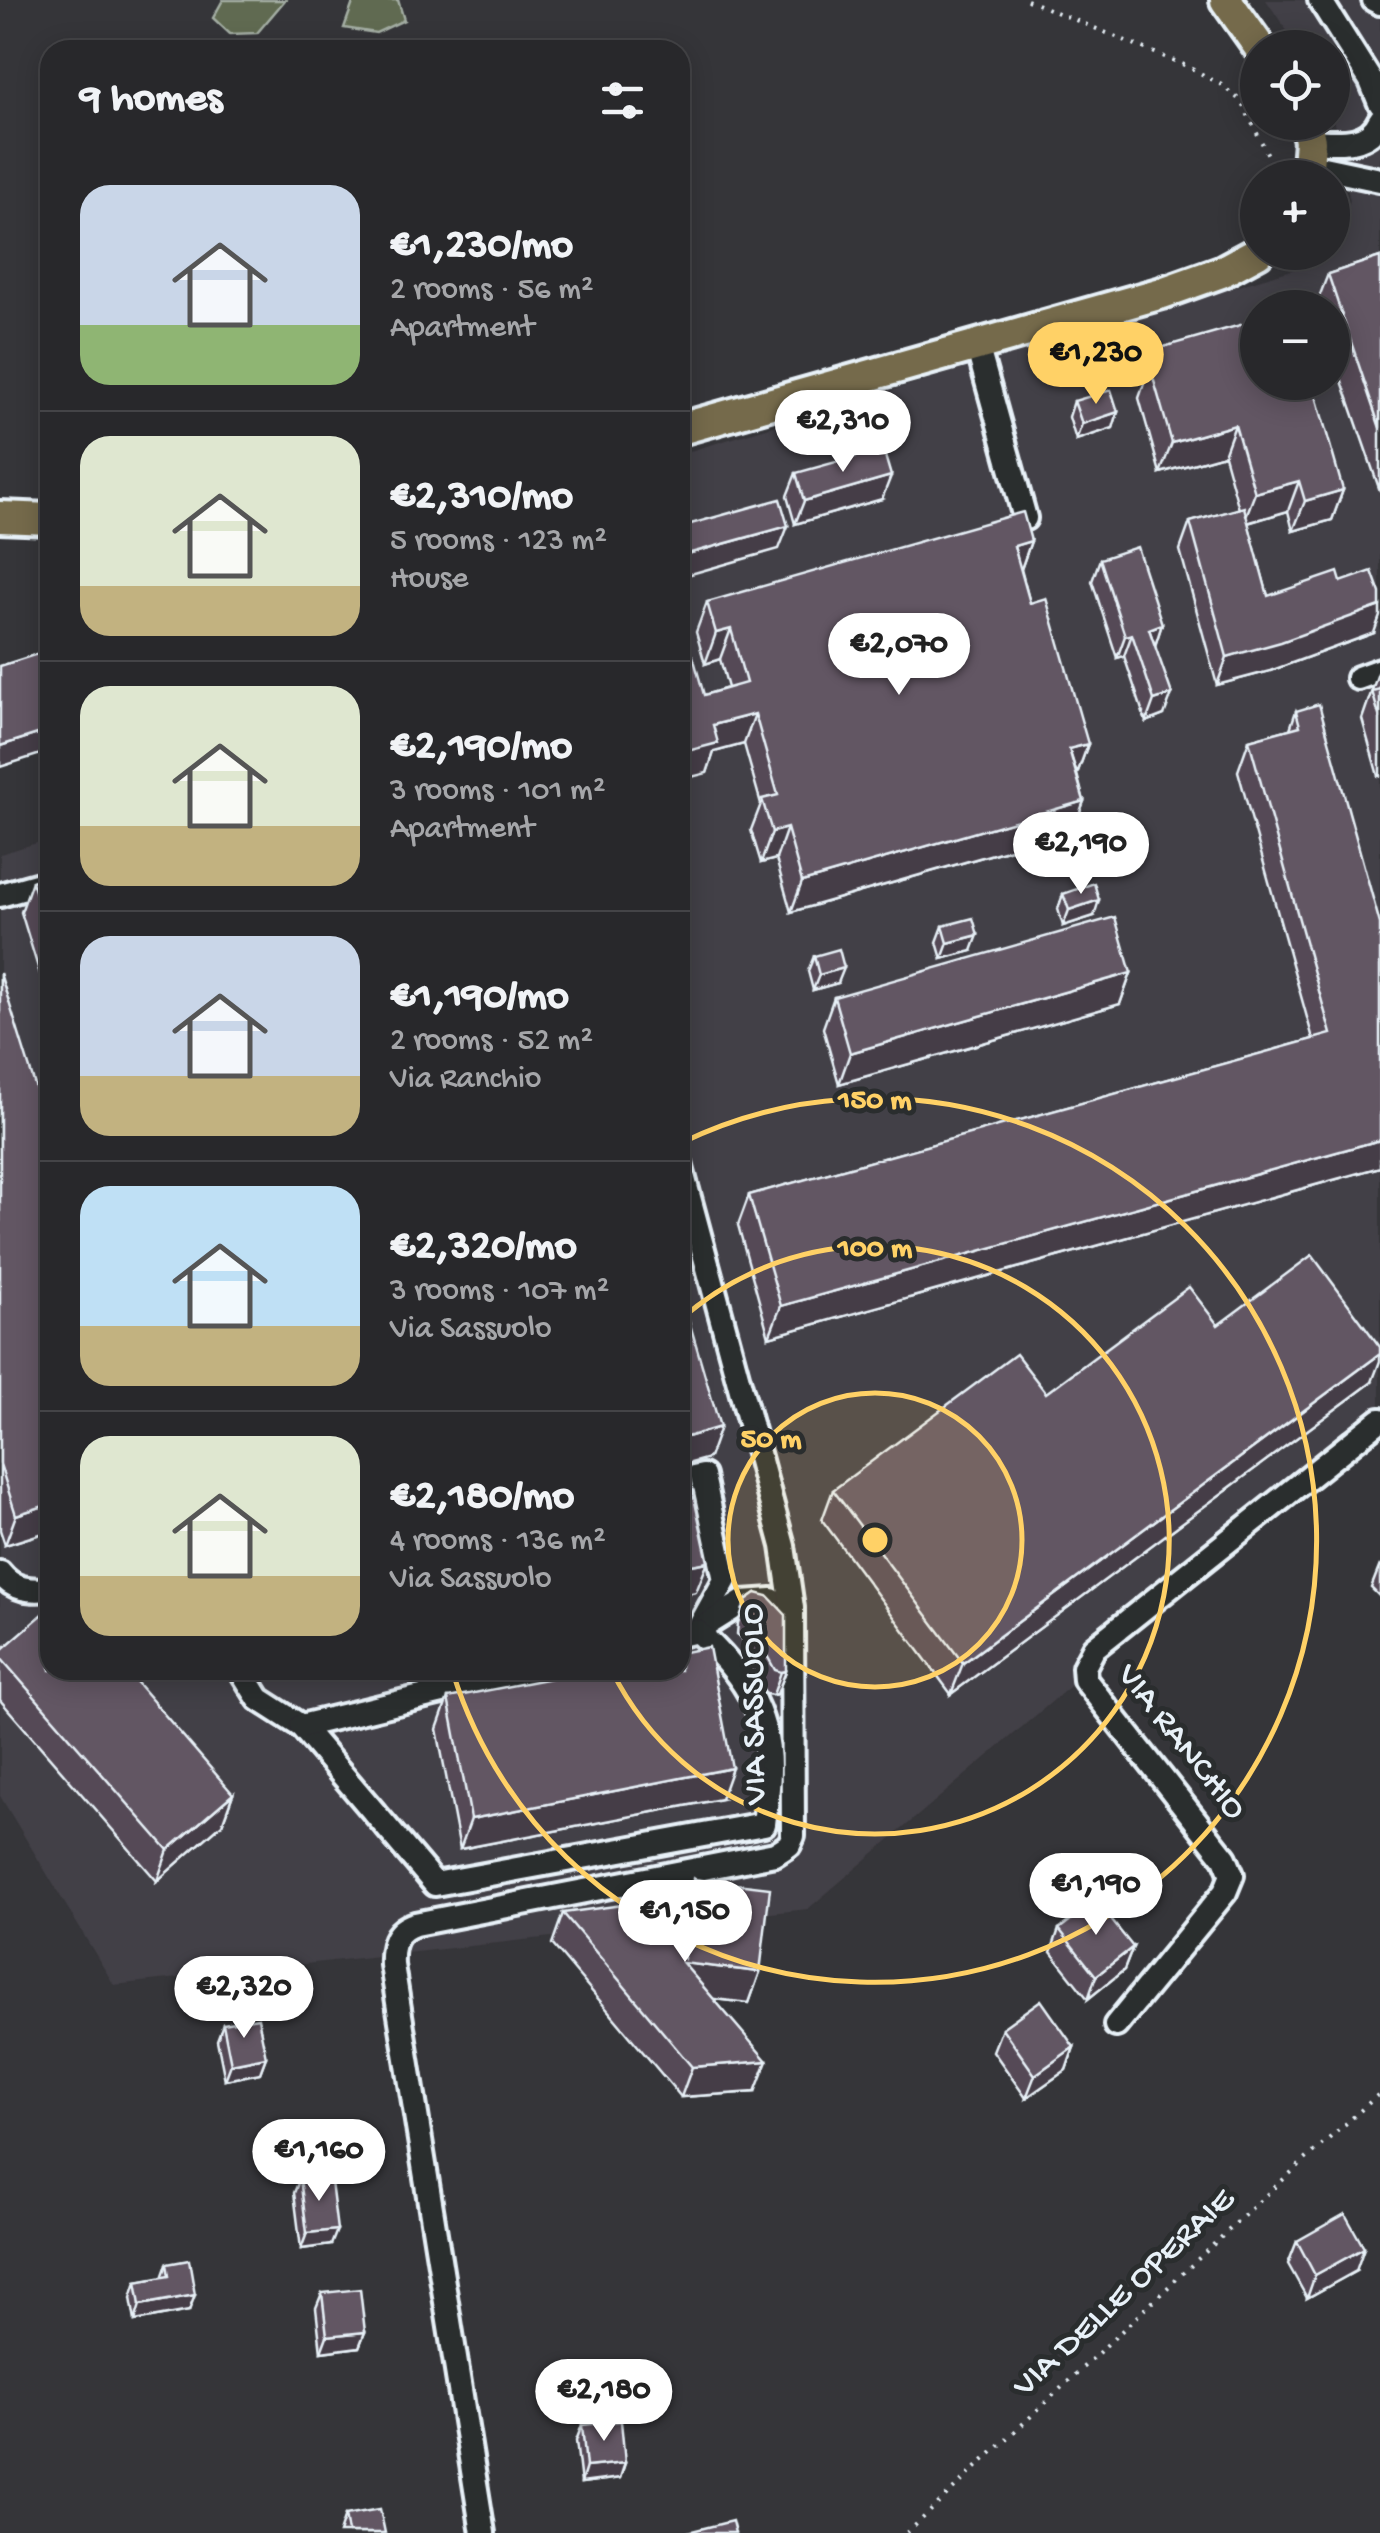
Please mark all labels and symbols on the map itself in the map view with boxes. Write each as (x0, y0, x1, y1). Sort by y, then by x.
pin: €1,230 (1015, 322, 1177, 407)
pin: €2,310 (762, 390, 924, 475)
pin: €2,070 (818, 613, 980, 698)
pin: €2,190 (1000, 812, 1162, 897)
text: 150 m (837, 1085, 912, 1120)
text: 100 m (837, 1233, 913, 1268)
text: 50 m (740, 1424, 802, 1459)
centre of rings (857, 1522, 893, 1558)
street label: VIA SASSUOLO (734, 1603, 778, 1806)
street label: VIA RANCHIO (1106, 1656, 1254, 1829)
pin: €1,190 (1015, 1853, 1177, 1938)
pin: €1,150 (604, 1880, 766, 1965)
pin: €2,320 (163, 1956, 325, 2041)
pin: €1,160 (238, 2119, 400, 2204)
street label: VIA DELLE OPERAIE (1005, 2180, 1245, 2408)
pin: €2,180 (523, 2359, 685, 2444)

